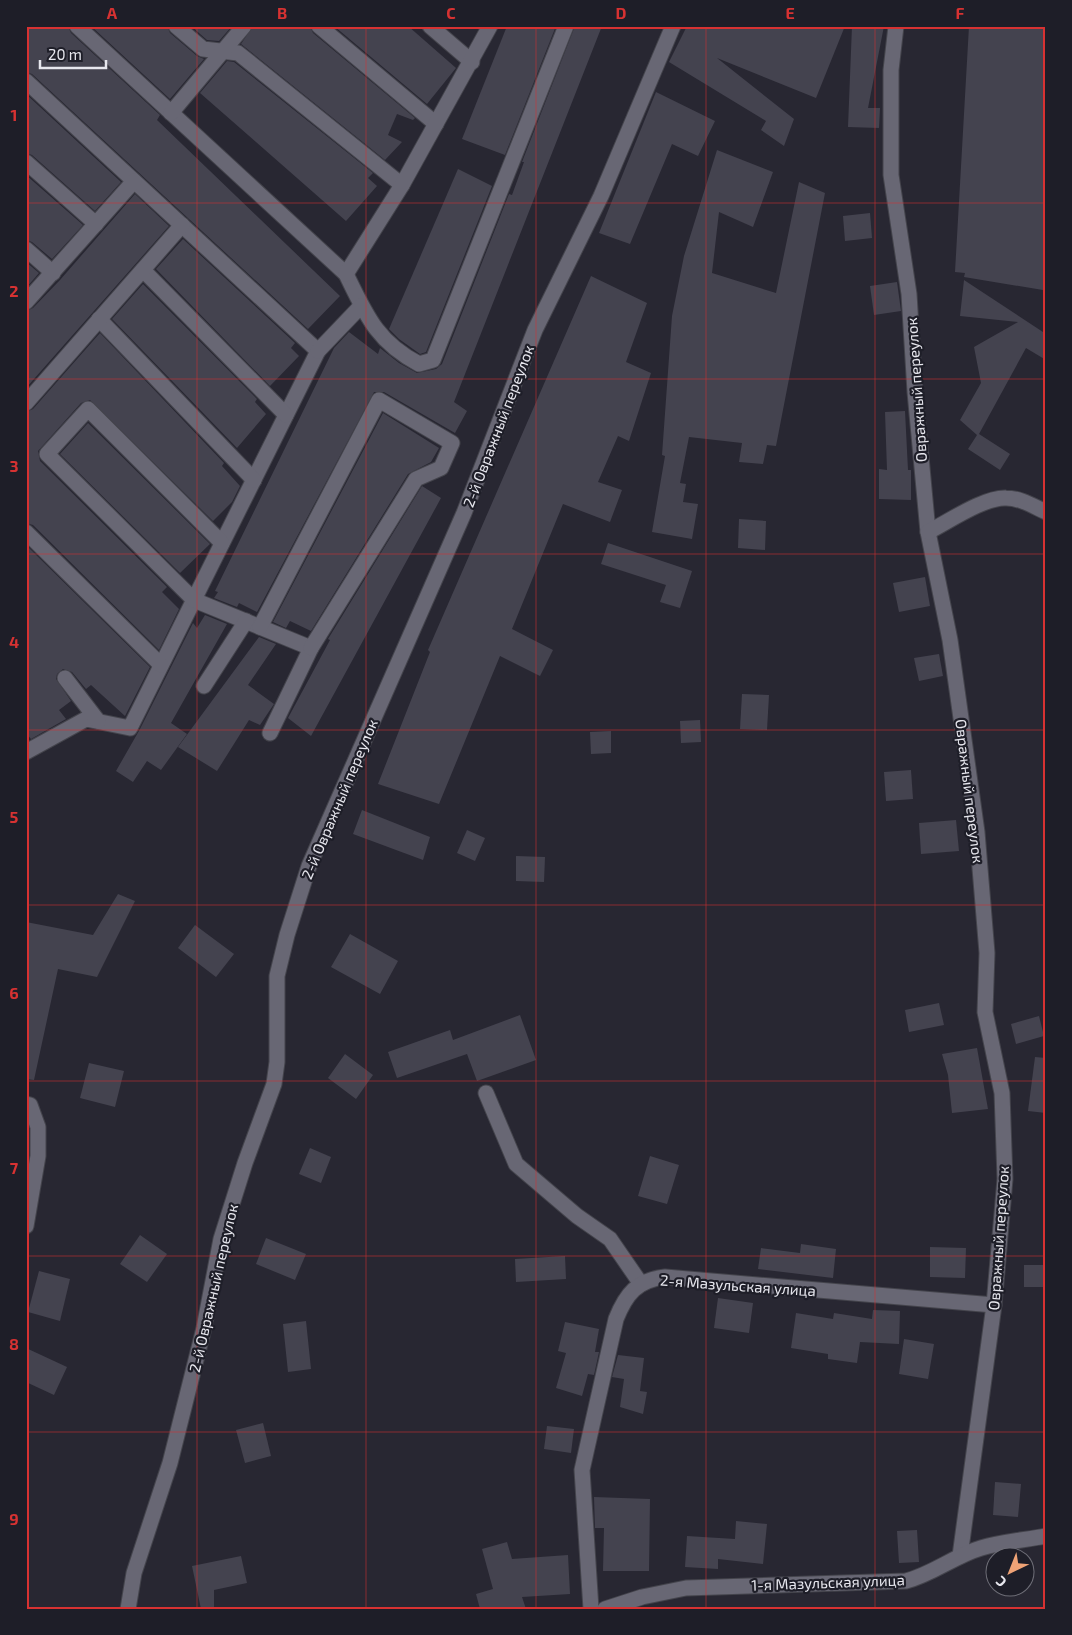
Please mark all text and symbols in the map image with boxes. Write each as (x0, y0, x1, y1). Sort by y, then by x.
text: A (107, 3, 118, 22)
text: B (277, 3, 287, 22)
text: C (446, 3, 456, 22)
text: D (616, 3, 627, 22)
text: E (785, 3, 795, 22)
text: F (956, 3, 965, 22)
scale bar (40, 38, 106, 70)
text: 20 m (48, 45, 82, 63)
text: 1 (11, 105, 17, 124)
text: 2 (9, 281, 19, 300)
street label: Овражный переулок (902, 317, 931, 463)
street label: 2-й Овражный переулок (459, 342, 538, 510)
text: 3 (9, 456, 19, 475)
text: 4 (9, 632, 19, 651)
street label: 2-й Овражный переулок (297, 716, 382, 882)
street label: Овражный переулок (951, 718, 988, 864)
text: 5 (10, 807, 19, 826)
text: 6 (9, 983, 19, 1002)
text: 7 (10, 1158, 19, 1177)
street label: Овражный переулок (984, 1165, 1013, 1311)
street label: 2-й Овражный переулок (185, 1202, 242, 1374)
street label: 2-я Мазульская улица (659, 1271, 817, 1300)
text: 8 (9, 1334, 19, 1353)
text: 9 (9, 1509, 19, 1528)
north arrow (984, 1548, 1034, 1598)
street label: 1-я Мазульская улица (751, 1570, 905, 1595)
text: С (992, 1573, 1010, 1591)

